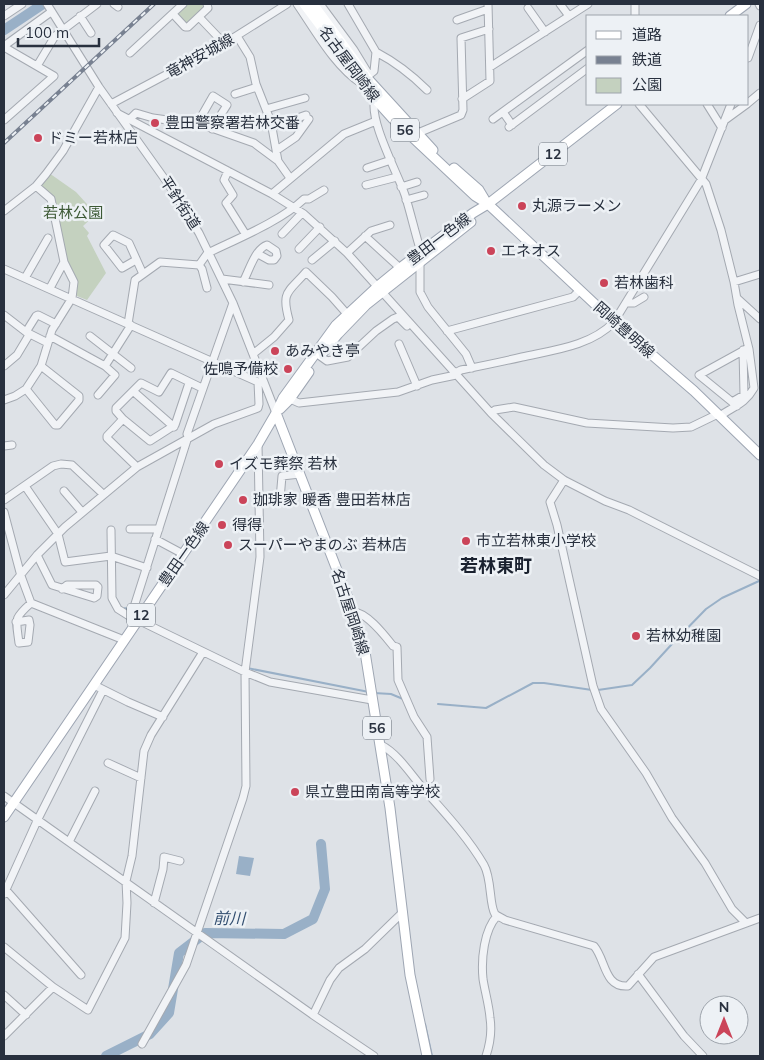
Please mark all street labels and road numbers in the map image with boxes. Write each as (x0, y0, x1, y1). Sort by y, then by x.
street label: 名古屋岡崎線 (315, 22, 384, 105)
street label: 竜神安城線 (162, 29, 237, 82)
road number: 56 (391, 118, 419, 142)
road number: 12 (539, 142, 567, 166)
street label: 平針街道 (156, 172, 205, 233)
street label: 豊田一色線 (403, 208, 474, 269)
street label: 岡崎豊明線 (590, 297, 659, 362)
street label: 豊田一色線 (154, 518, 213, 590)
street label: 名古屋岡崎線 (328, 566, 373, 658)
road number: 12 (127, 604, 155, 626)
road number: 56 (363, 716, 391, 740)

